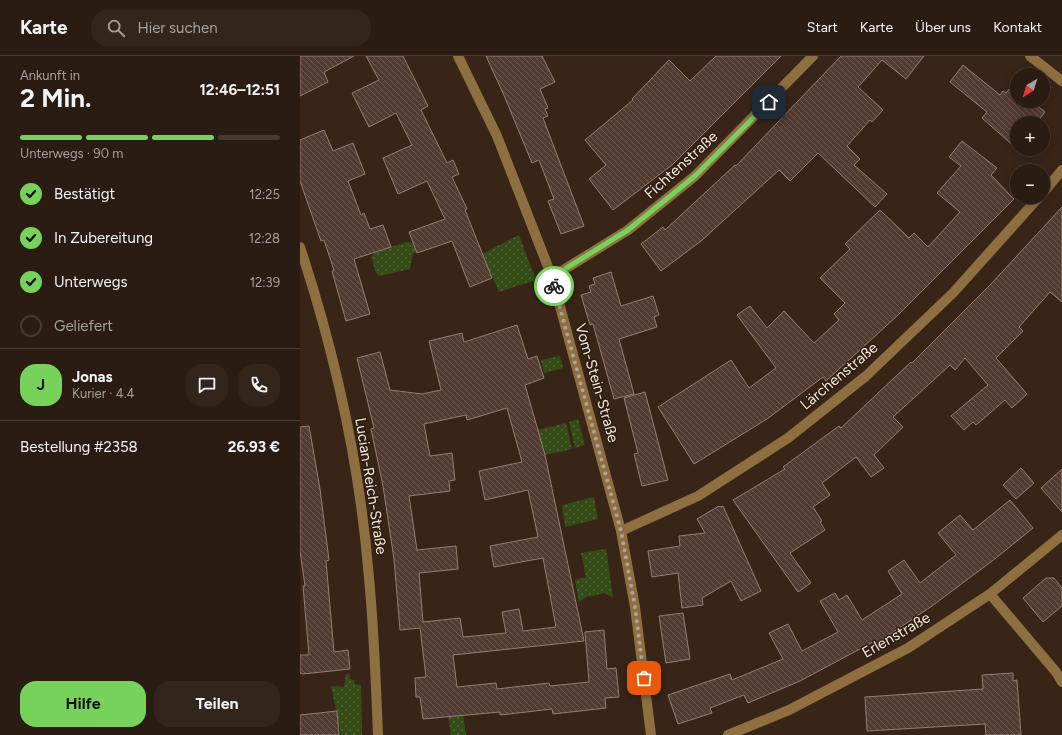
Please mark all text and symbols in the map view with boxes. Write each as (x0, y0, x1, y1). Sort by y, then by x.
search box (91, 10, 371, 46)
text: Karte (20, 16, 67, 39)
icon: search (105, 17, 127, 39)
text: Hier suchen (137, 19, 218, 37)
text: Start (807, 19, 838, 36)
text: Karte (860, 19, 893, 36)
text: Über uns (915, 19, 971, 36)
text: Kontakt (993, 19, 1042, 36)
text: Ankunft in (20, 68, 80, 83)
north arrow (1010, 68, 1050, 108)
map controls (1010, 68, 1050, 204)
text: 12:46–12:51 (199, 81, 280, 99)
text: 2 Min. (20, 82, 92, 114)
pin (752, 85, 786, 119)
icon: home (758, 91, 780, 113)
button: + (1010, 116, 1050, 156)
street label: Fichtenstraße (641, 127, 721, 203)
text: Unterwegs · 90 m (20, 146, 123, 161)
button: − (1010, 164, 1050, 204)
icon: check (20, 183, 42, 205)
text: Bestätigt (54, 185, 115, 203)
text: 12:25 (249, 187, 280, 202)
icon: check (20, 227, 42, 249)
text: In Zubereitung (54, 229, 153, 247)
text: 12:28 (249, 231, 280, 246)
courier (534, 266, 574, 306)
icon: check (20, 271, 42, 293)
text: Unterwegs (54, 273, 127, 291)
text: 12:39 (250, 275, 280, 290)
icon: bike (543, 275, 565, 297)
text: Geliefert (54, 317, 113, 335)
street label: Vom-Stein-Straße (571, 321, 623, 445)
street label: Lärchenstraße (797, 338, 881, 414)
button: chat (186, 364, 228, 406)
button: phone (238, 364, 280, 406)
text: Jonas (72, 368, 113, 386)
text: J (37, 376, 45, 394)
text: Kurier · 4.4 (72, 386, 135, 401)
street label: Lucian-Reich-Straße (351, 416, 391, 556)
text: Bestellung #2358 (20, 438, 138, 456)
text: 26.93 € (228, 438, 280, 456)
street label: Erlenstraße (859, 608, 933, 662)
pin (627, 661, 661, 695)
icon: bag (633, 667, 655, 689)
button: Hilfe (20, 681, 146, 727)
button: Teilen (154, 681, 280, 727)

